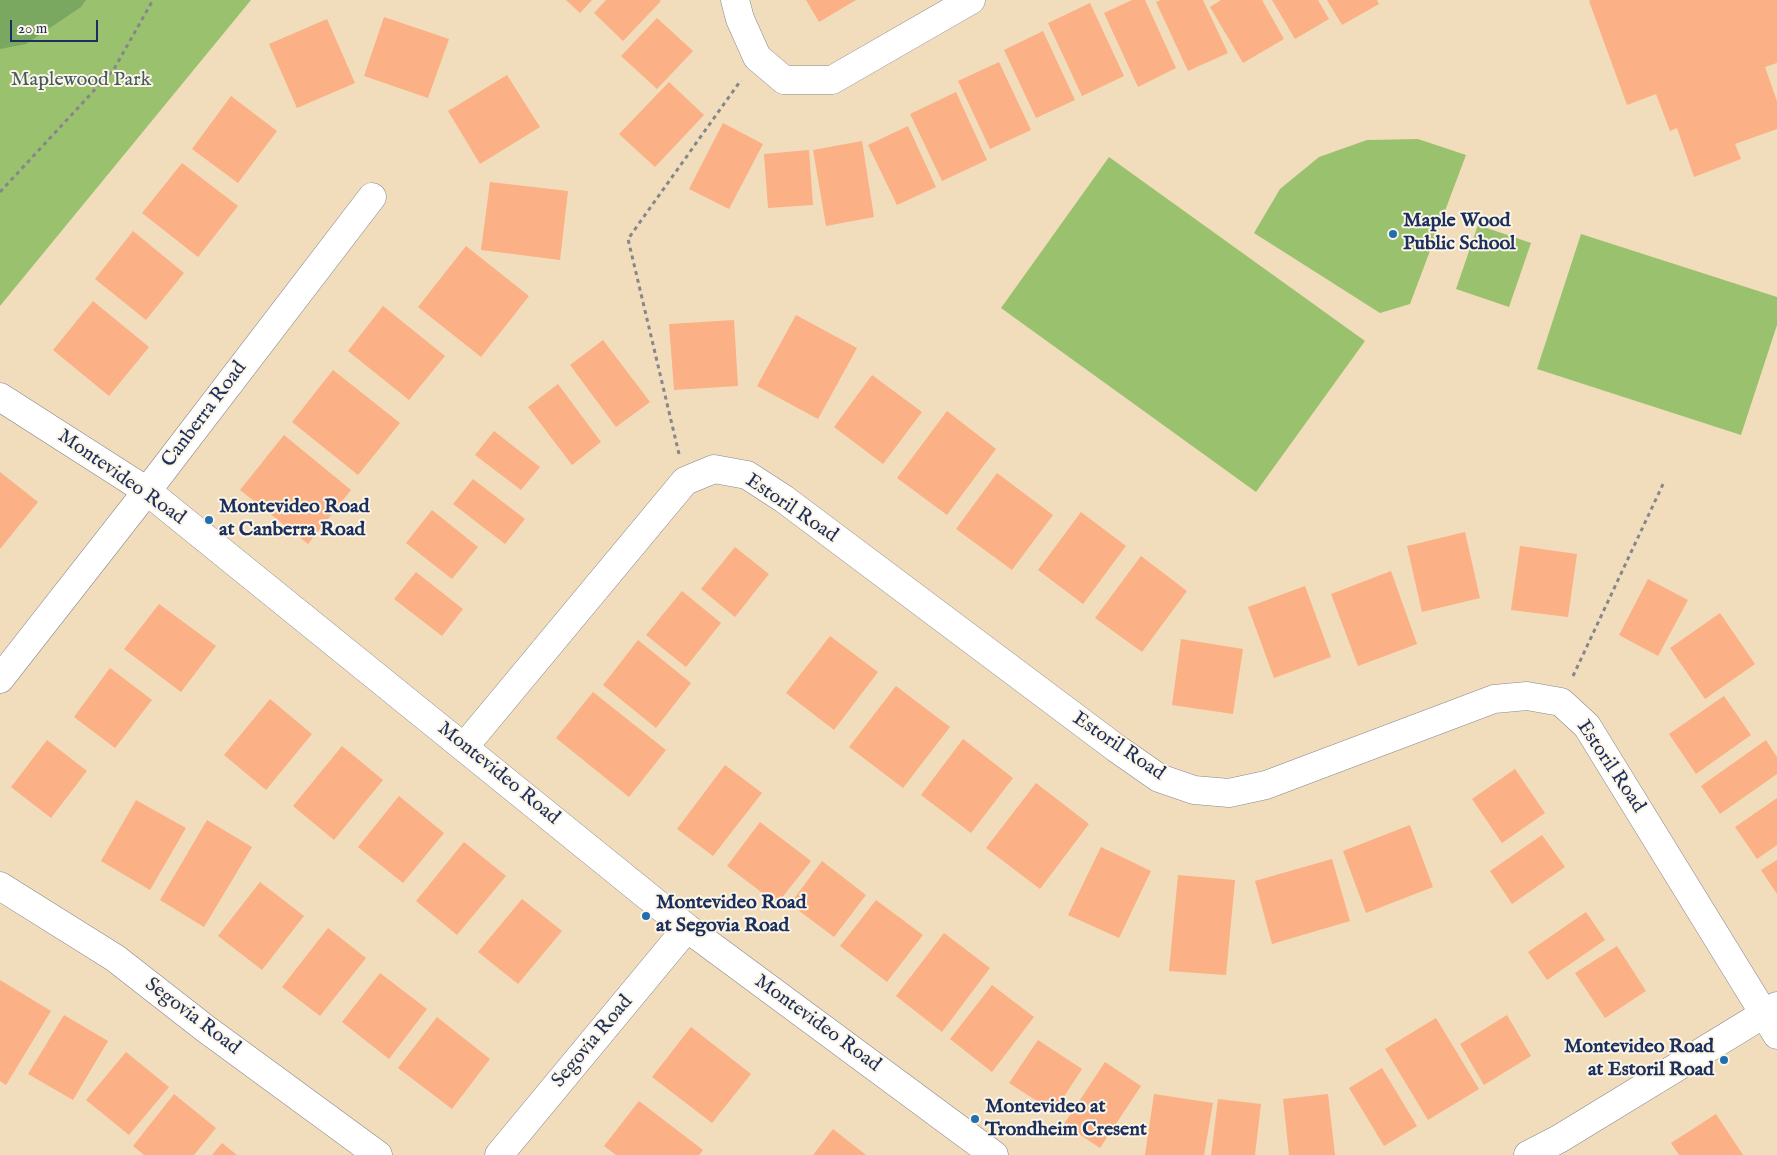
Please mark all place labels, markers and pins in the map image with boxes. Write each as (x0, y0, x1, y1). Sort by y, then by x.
place label: Maple Wood Public School (1403, 210, 1516, 257)
marker: Maple Wood Public School (1387, 228, 1399, 240)
place label: Montevideo Road at Canberra Road (219, 496, 369, 543)
marker: Montevideo Road at Canberra Road (203, 514, 215, 526)
place label: Montevideo Road at Segovia Road (656, 892, 806, 939)
marker: Montevideo Road at Segovia Road (640, 910, 652, 922)
place label: Montevideo Road at Estoril Road (1564, 1036, 1714, 1083)
marker: Montevideo Road at Estoril Road (1718, 1054, 1730, 1066)
place label: Montevideo at Trondheim Cresent (985, 1096, 1147, 1143)
marker: Montevideo at Trondheim Cresent (969, 1113, 981, 1125)

